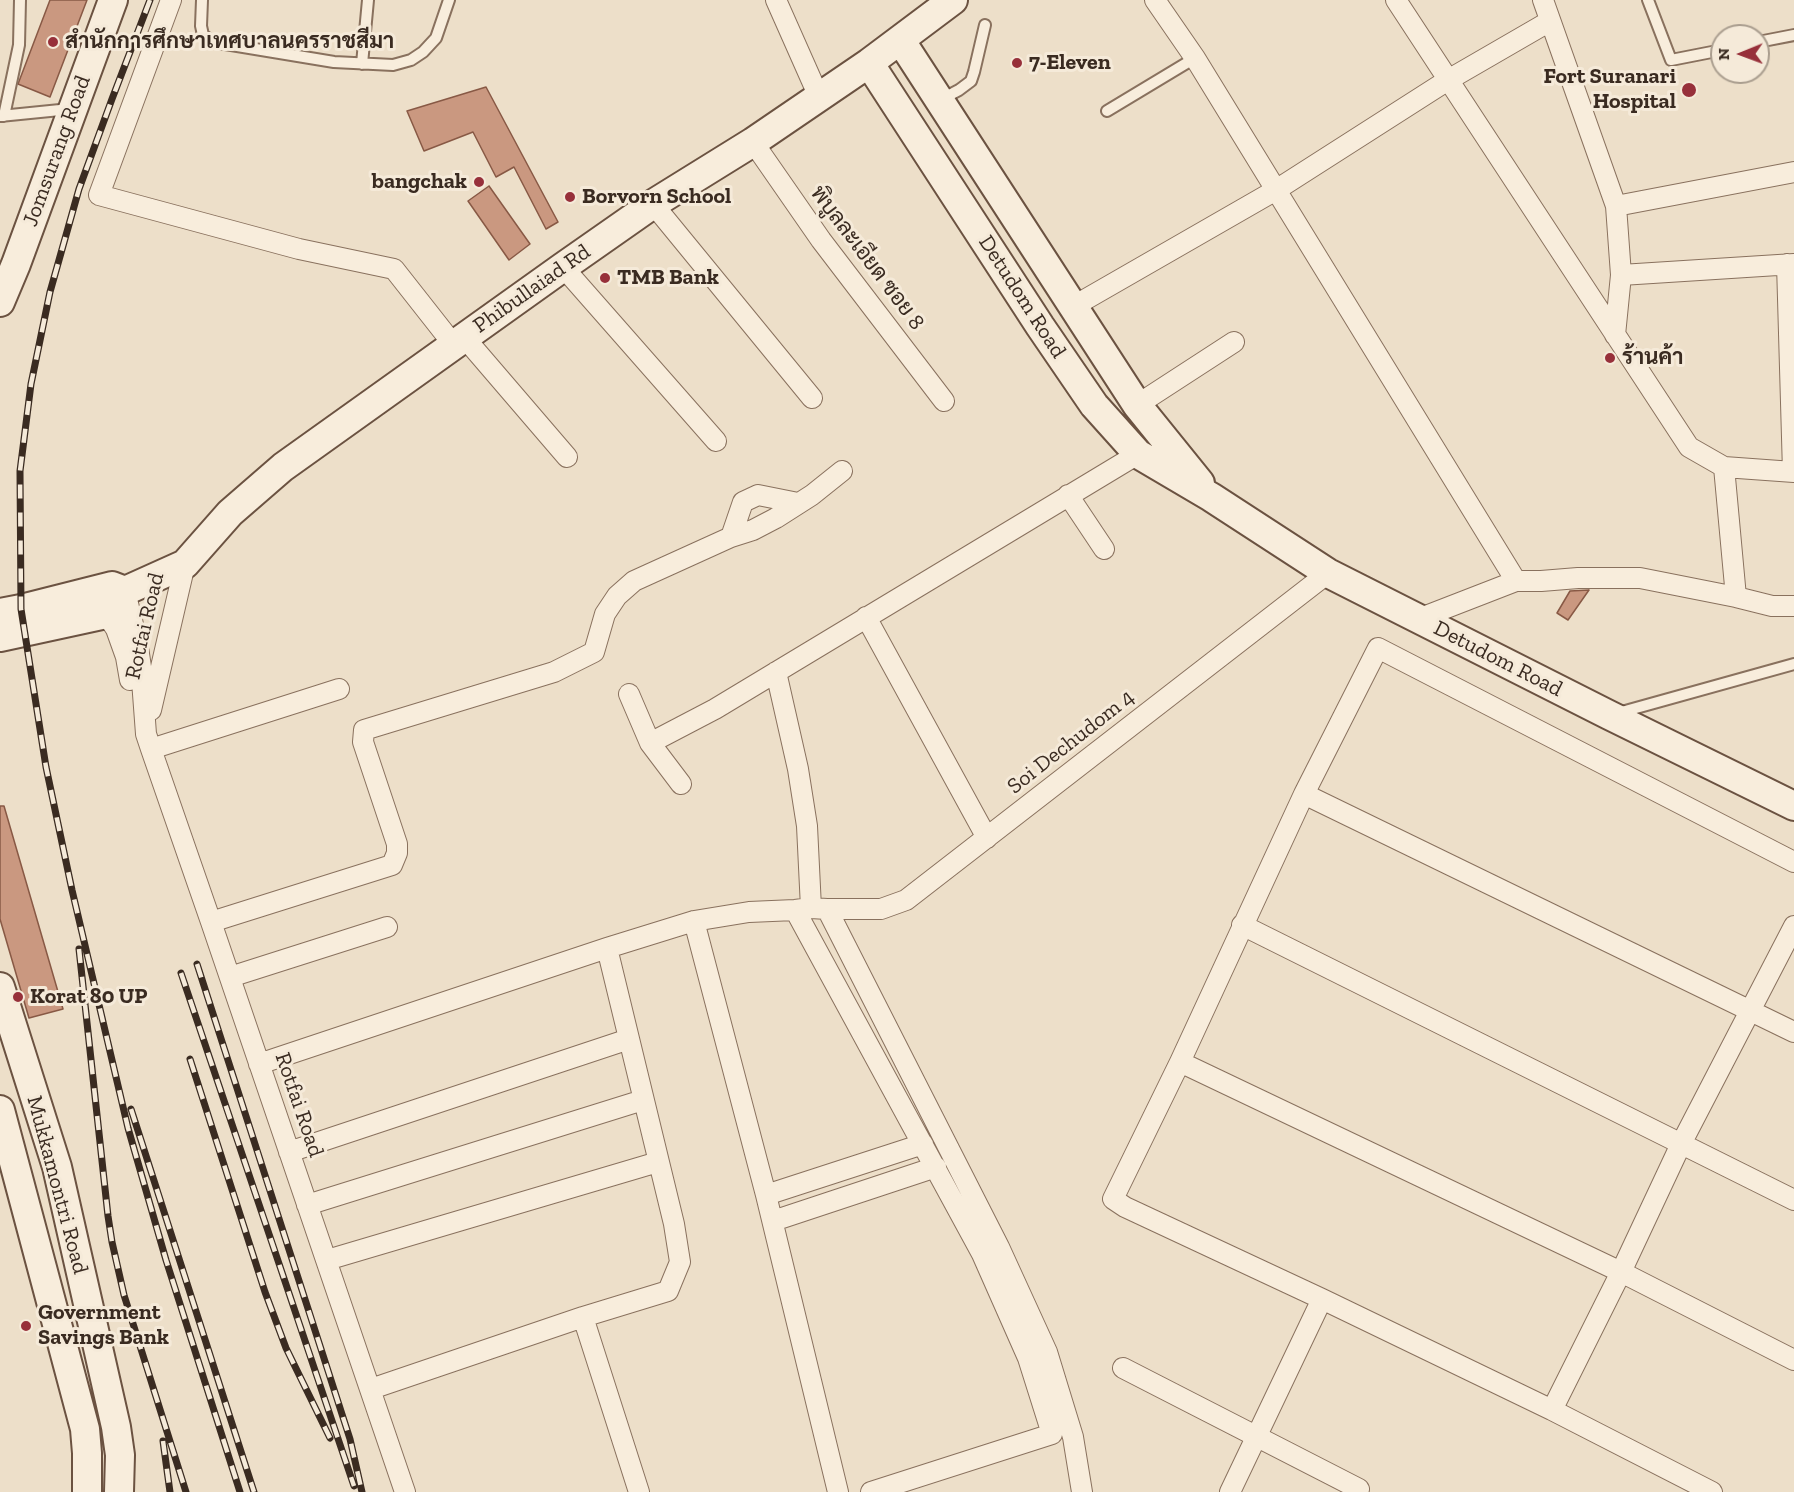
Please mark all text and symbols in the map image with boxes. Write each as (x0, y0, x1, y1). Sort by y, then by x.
north arrow (1710, 24, 1770, 84)
place label: สำนักการศึกษาเทศบาลนครราชสีมา (65, 29, 394, 55)
marker: สำนักการศึกษาเทศบาลนครราชสีมา (46, 35, 60, 49)
text: N (1714, 48, 1733, 61)
place label: 7-Eleven (1029, 50, 1111, 76)
marker: 7-Eleven (1010, 56, 1024, 70)
place label: Fort Suranari Hospital (1543, 64, 1676, 116)
street label: Jomsurang Road (17, 72, 97, 230)
marker: Fort Suranari Hospital (1680, 81, 1698, 99)
place label: bangchak (372, 169, 467, 195)
marker: bangchak (472, 175, 486, 189)
street label: พิบูลละเอียด ซอย 8 (804, 181, 930, 335)
place label: Borvorn School (582, 184, 731, 210)
marker: Borvorn School (563, 190, 577, 204)
street label: Detudom Road (973, 231, 1071, 363)
street label: Phibullaiad Rd (468, 239, 596, 339)
place label: TMB Bank (617, 265, 719, 291)
marker: TMB Bank (598, 271, 612, 285)
place label: ร้านค้า (1622, 345, 1683, 371)
marker: ร้านค้า (1603, 351, 1617, 365)
street label: Rotfai Road (120, 570, 170, 682)
street label: Detudom Road (1429, 615, 1567, 703)
street label: Soi Dechudom 4 (1002, 684, 1140, 800)
place label: Korat 80 UP (30, 984, 147, 1010)
marker: Korat 80 UP (11, 990, 25, 1004)
street label: Rotfai Road (269, 1049, 329, 1161)
street label: Mukkamontri Road (20, 1093, 94, 1277)
place label: Government Savings Bank (38, 1300, 169, 1352)
marker: Government Savings Bank (19, 1319, 33, 1333)

